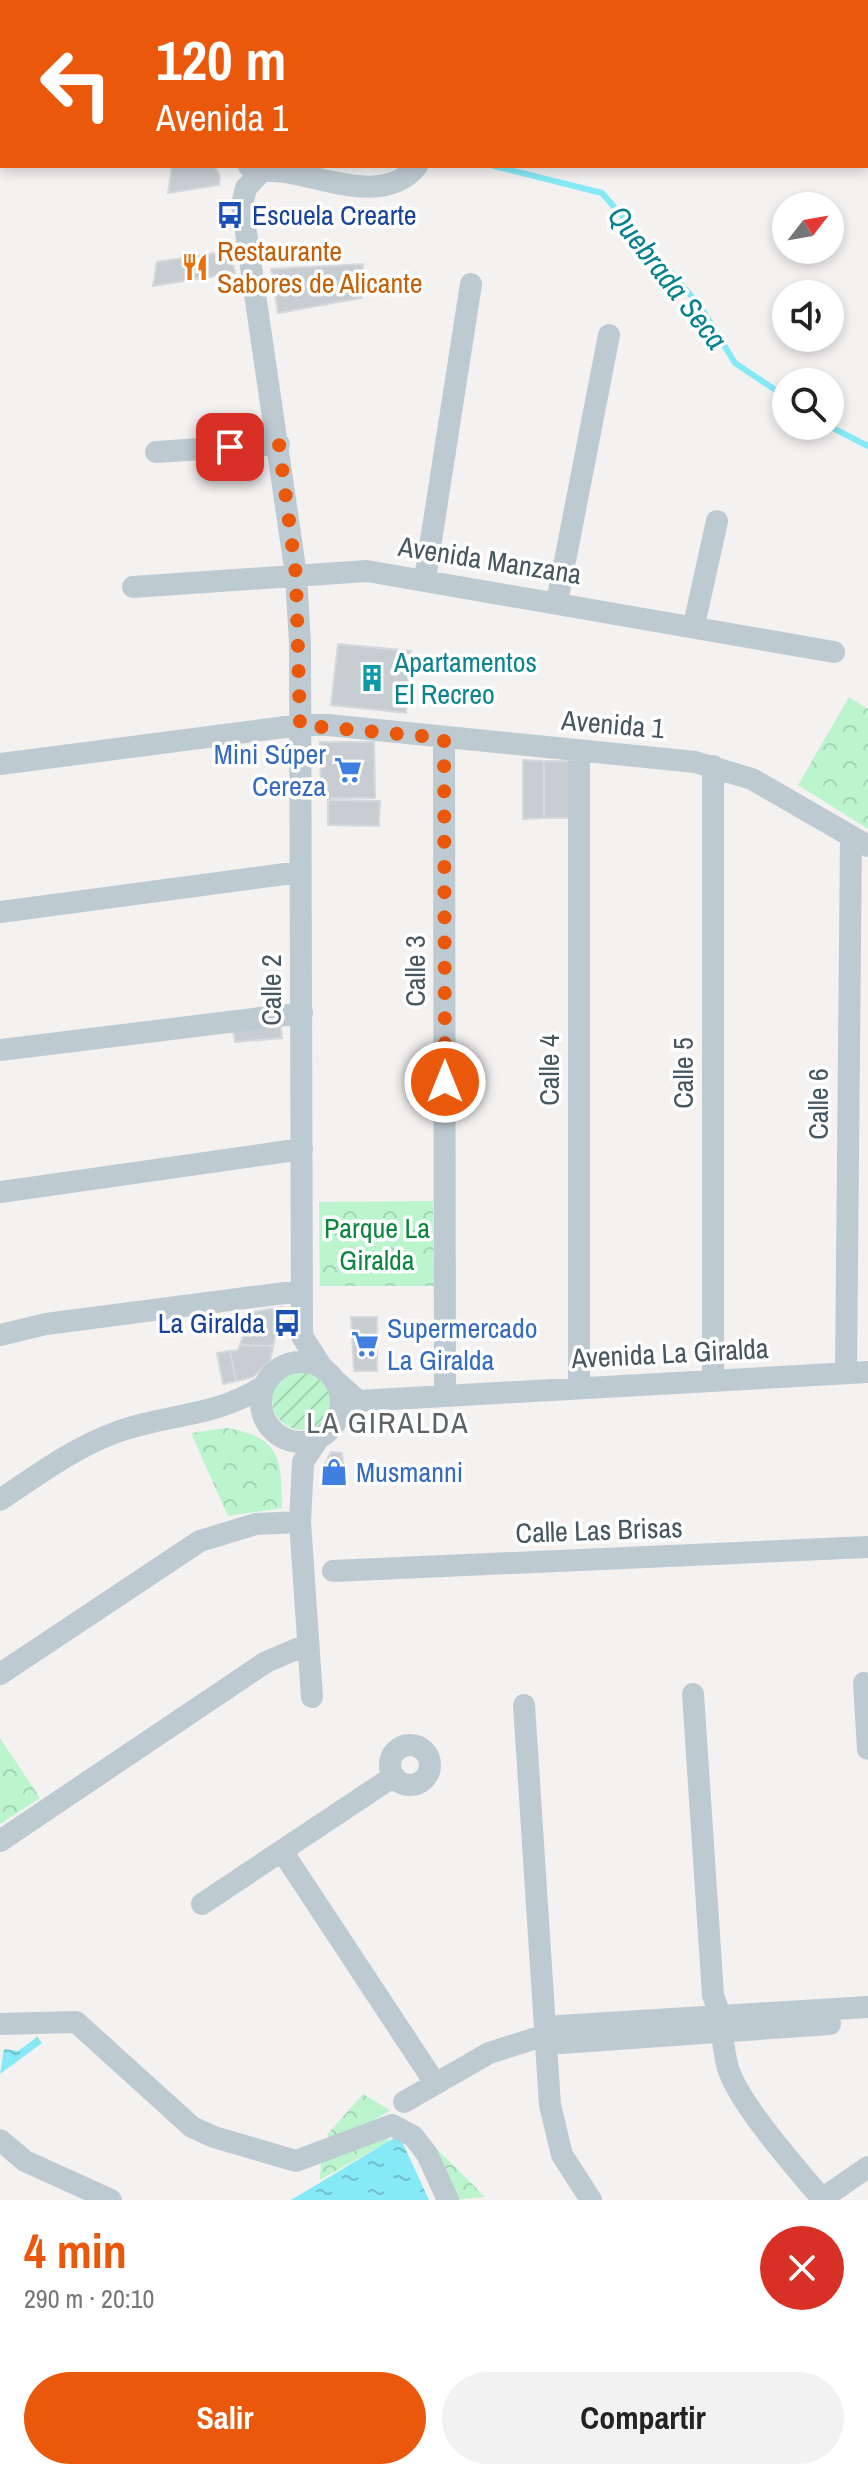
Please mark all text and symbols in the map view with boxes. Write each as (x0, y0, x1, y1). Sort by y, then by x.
text: 120 m (156, 22, 286, 97)
icon: left (24, 32, 128, 136)
text: Avenida 1 (156, 94, 288, 142)
north arrow (772, 192, 844, 264)
map controls (772, 192, 844, 440)
place label: Escuela Crearte (252, 196, 417, 234)
water label: Quebrada Seca (599, 197, 737, 357)
bus stop icon: Escuela Crearte (215, 200, 245, 230)
place label: Restaurante Sabores de Alicante (217, 232, 423, 302)
restaurant icon: Restaurante Sabores de Alicante (180, 252, 210, 282)
button: sound (772, 280, 844, 352)
button: search (772, 368, 844, 440)
pin (196, 413, 264, 481)
icon: arrive (208, 425, 252, 469)
street label: Avenida Manzana (395, 527, 584, 593)
place label: Apartamentos El Recreo (393, 643, 537, 713)
building icon: Apartamentos El Recreo (357, 663, 387, 693)
street label: Avenida 1 (559, 700, 666, 747)
place label: Mini Súper Cereza (214, 735, 326, 805)
supermarket icon: Mini Súper Cereza (333, 755, 363, 785)
street label: Calle 3 (396, 935, 434, 1007)
street label: Calle 2 (252, 954, 290, 1026)
street label: Calle 4 (530, 1034, 568, 1106)
street label: Calle 5 (664, 1037, 702, 1109)
position arrow (403, 1040, 487, 1124)
street label: Calle 6 (799, 1068, 837, 1140)
park label: Parque La Giralda (324, 1209, 430, 1279)
place label: La Giralda (158, 1304, 265, 1342)
bus stop icon: La Giralda (272, 1308, 302, 1338)
place label: Supermercado La Giralda (387, 1309, 538, 1379)
supermarket icon: Supermercado La Giralda (350, 1329, 380, 1359)
street label: Avenida La Giralda (569, 1329, 770, 1377)
district label: LA GIRALDA (306, 1402, 470, 1442)
place label: Musmanni (356, 1453, 463, 1491)
shop icon: Musmanni (319, 1457, 349, 1487)
street label: Calle Las Brisas (515, 1508, 683, 1552)
text: 4 min (24, 2218, 127, 2283)
button: close (760, 2226, 844, 2310)
text: 290 m · 20:10 (24, 2281, 154, 2316)
button: Salir (24, 2372, 426, 2464)
button: Compartir (442, 2372, 844, 2464)

